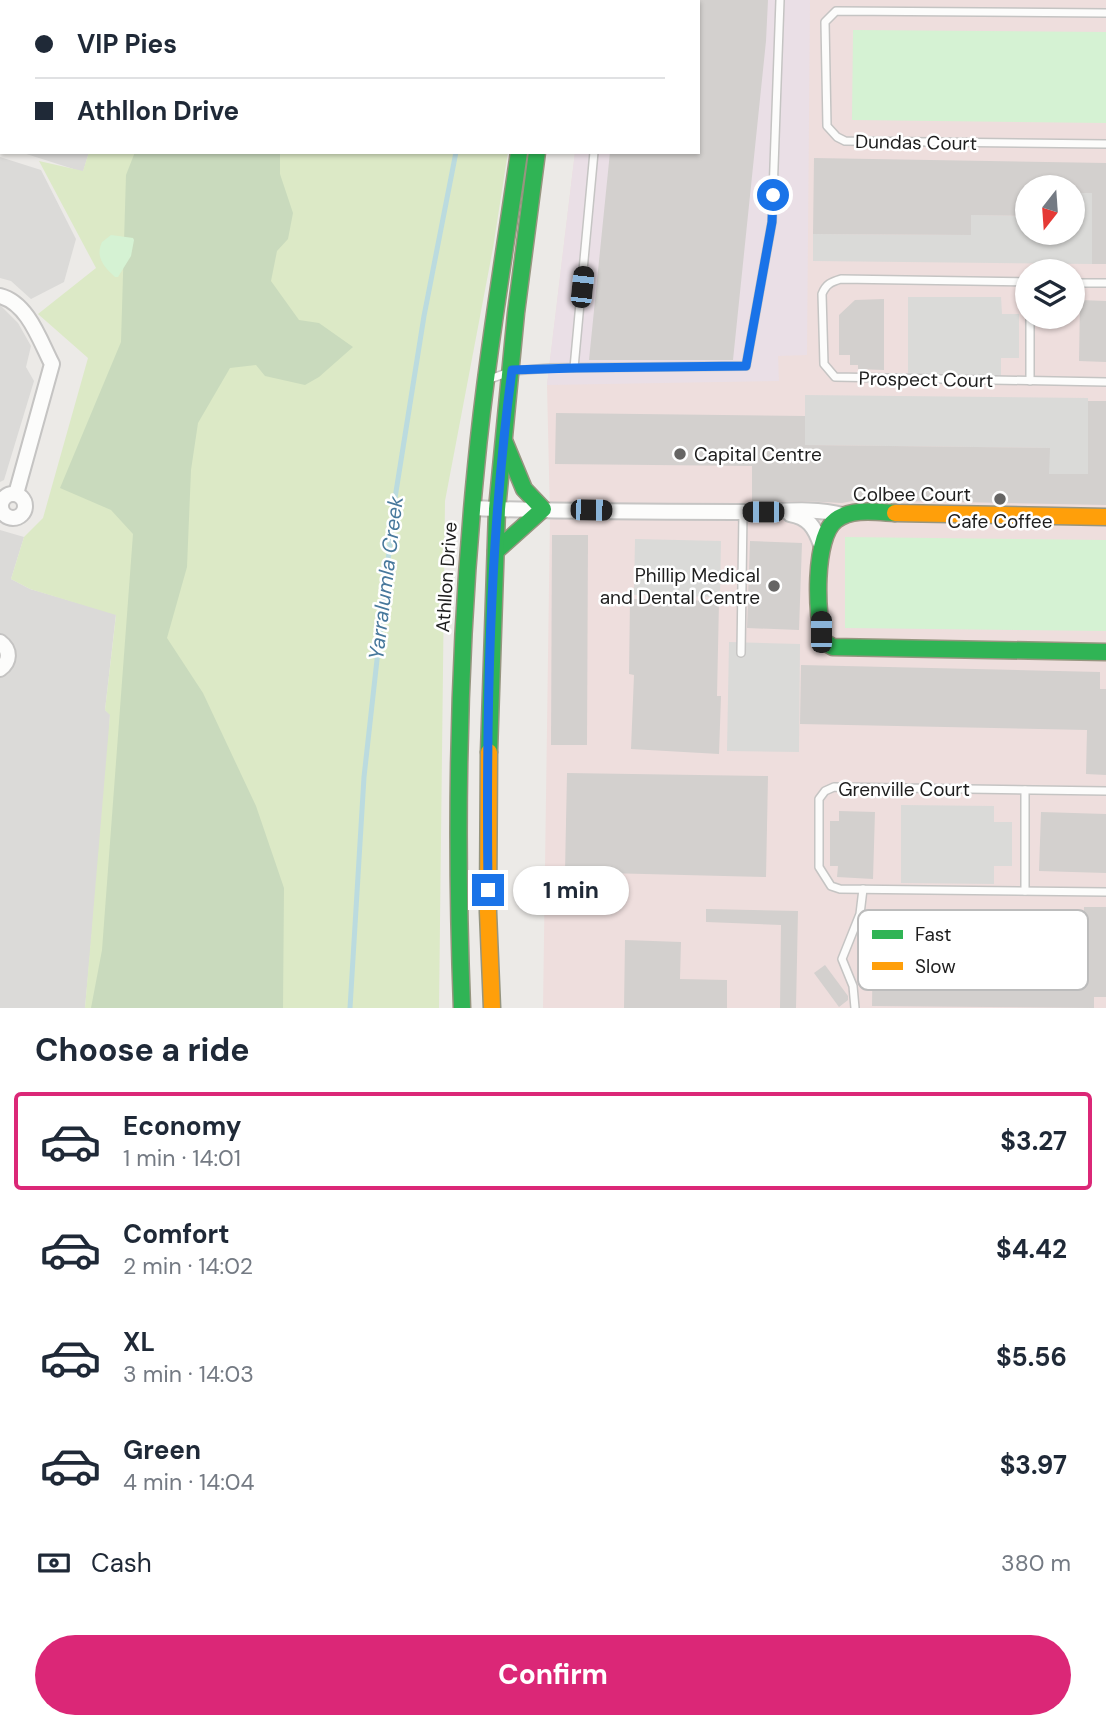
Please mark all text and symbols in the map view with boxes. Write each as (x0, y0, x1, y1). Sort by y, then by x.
text: VIP Pies (77, 27, 177, 61)
text: Athllon Drive (77, 94, 239, 128)
street label: Dundas Court (855, 129, 977, 156)
north arrow (1015, 175, 1085, 245)
map controls (1015, 175, 1085, 329)
route start (757, 179, 789, 211)
button: layers (1015, 259, 1085, 329)
car (570, 265, 595, 309)
street label: Prospect Court (859, 366, 993, 393)
place label: Capital Centre (694, 442, 822, 467)
marker: Capital Centre (672, 446, 688, 462)
street label: Colbee Court (853, 482, 971, 507)
marker: Cafe Coffee (992, 491, 1008, 507)
water label: Yarralumla Creek (362, 494, 410, 661)
car (570, 499, 613, 521)
car (743, 502, 785, 523)
place label: Cafe Coffee (948, 509, 1052, 534)
street label: Athllon Drive (430, 521, 463, 633)
place label: Phillip Medical and Dental Centre (600, 563, 760, 610)
marker: Phillip Medical and Dental Centre (766, 578, 782, 594)
car (811, 611, 832, 653)
street label: Grenville Court (838, 777, 970, 802)
callout: 1 min (512, 866, 628, 914)
route end (472, 874, 504, 906)
text: 1 min (543, 875, 599, 905)
legend (858, 910, 1088, 990)
text: Fast (915, 922, 951, 947)
text: Slow (915, 954, 956, 979)
text: Choose a ride (35, 1029, 250, 1071)
text: Economy (123, 1109, 241, 1143)
icon: car (39, 1110, 102, 1173)
text: $3.27 (1000, 1124, 1067, 1158)
text: 1 min · 14:01 (123, 1143, 241, 1173)
text: Comfort (123, 1217, 229, 1251)
icon: car (39, 1218, 102, 1281)
text: $4.42 (996, 1232, 1067, 1266)
text: 2 min · 14:02 (123, 1251, 253, 1281)
text: XL (123, 1325, 155, 1359)
icon: car (39, 1326, 102, 1389)
text: $5.56 (996, 1340, 1067, 1374)
text: 3 min · 14:03 (123, 1359, 254, 1389)
text: Green (123, 1433, 201, 1467)
icon: car (39, 1434, 102, 1497)
text: $3.97 (1000, 1448, 1067, 1482)
text: 4 min · 14:04 (123, 1467, 255, 1497)
icon: cash (35, 1544, 73, 1582)
text: Cash (91, 1546, 152, 1580)
text: 380 m (1001, 1548, 1071, 1578)
button: Confirm (35, 1635, 1071, 1715)

